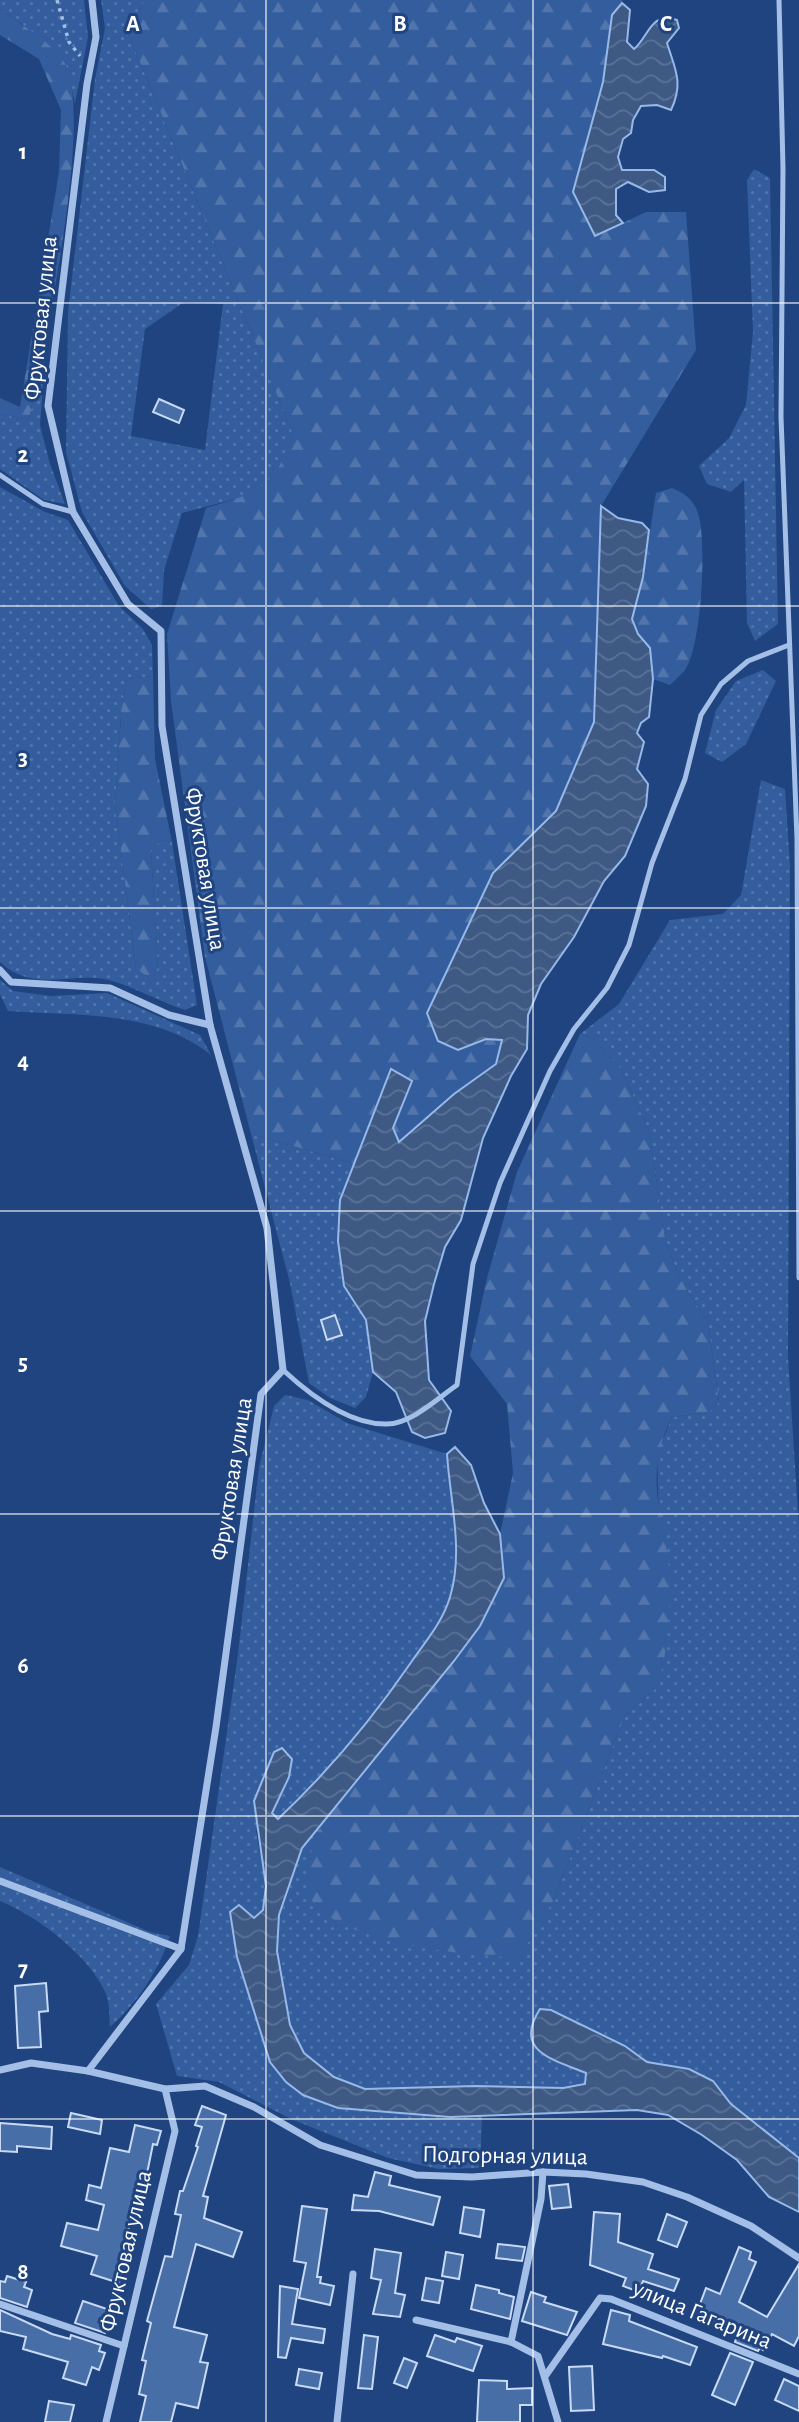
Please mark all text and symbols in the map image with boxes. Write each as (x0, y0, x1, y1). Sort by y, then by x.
text: A (126, 13, 140, 36)
text: B (393, 13, 407, 36)
text: C (660, 13, 672, 36)
text: 1 (19, 141, 27, 164)
street label: Фруктовая улица (20, 235, 62, 401)
text: 2 (18, 444, 29, 467)
text: 3 (18, 747, 28, 770)
street label: Фруктовая улица (180, 786, 230, 952)
text: 4 (17, 1050, 29, 1073)
text: 5 (18, 1352, 28, 1375)
street label: Фруктовая улица (207, 1396, 257, 1562)
text: 6 (17, 1655, 29, 1678)
text: 7 (18, 1958, 28, 1981)
street label: Подгорная улица (422, 2143, 588, 2169)
street label: Фруктовая улица (96, 2168, 156, 2334)
text: 8 (17, 2261, 29, 2284)
street label: улица Гагарина (628, 2276, 775, 2354)

